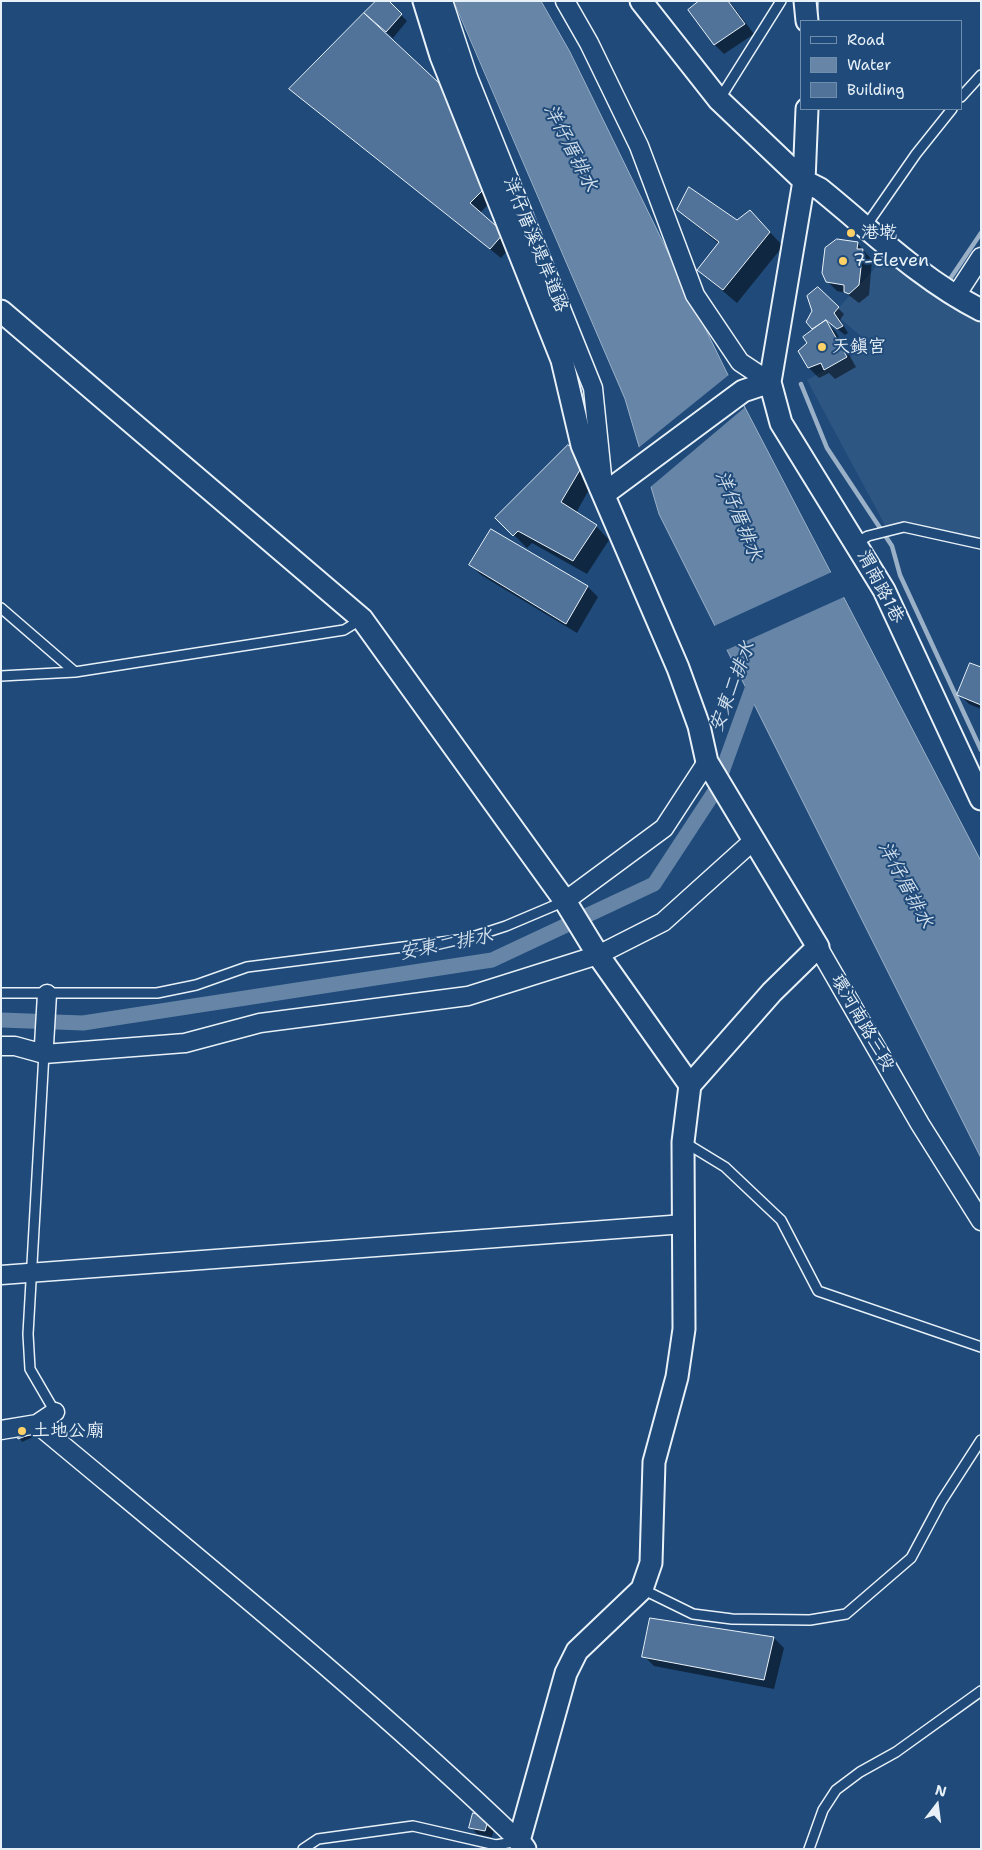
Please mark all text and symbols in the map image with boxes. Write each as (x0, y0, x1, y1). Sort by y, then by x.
legend (800, 20, 962, 110)
text: Road (847, 30, 885, 50)
text: Water (847, 55, 891, 75)
text: Building (847, 80, 904, 100)
water label: 洋仔厝排水 (538, 101, 602, 195)
street label: 洋仔厝溪堤岸道路 (498, 174, 572, 316)
place label: 港墘 (861, 222, 897, 244)
marker: 港墘 (845, 227, 857, 239)
place label: 7-Eleven (853, 250, 929, 272)
marker: 7-Eleven (837, 255, 849, 267)
place label: 天鎮宮 (832, 336, 886, 358)
marker: 天鎮宮 (816, 341, 828, 353)
water label: 洋仔厝排水 (710, 468, 766, 564)
street label: 渭南路1巷 (852, 547, 908, 627)
water label: 安東二排水 (705, 639, 761, 735)
water label: 洋仔厝排水 (873, 838, 937, 932)
water label: 安東二排水 (397, 925, 495, 965)
street label: 環河南路三段 (826, 971, 898, 1075)
place label: 土地公廟 (32, 1420, 104, 1442)
marker: 土地公廟 (16, 1425, 28, 1437)
north arrow (912, 1780, 962, 1830)
text: N (933, 1780, 949, 1801)

